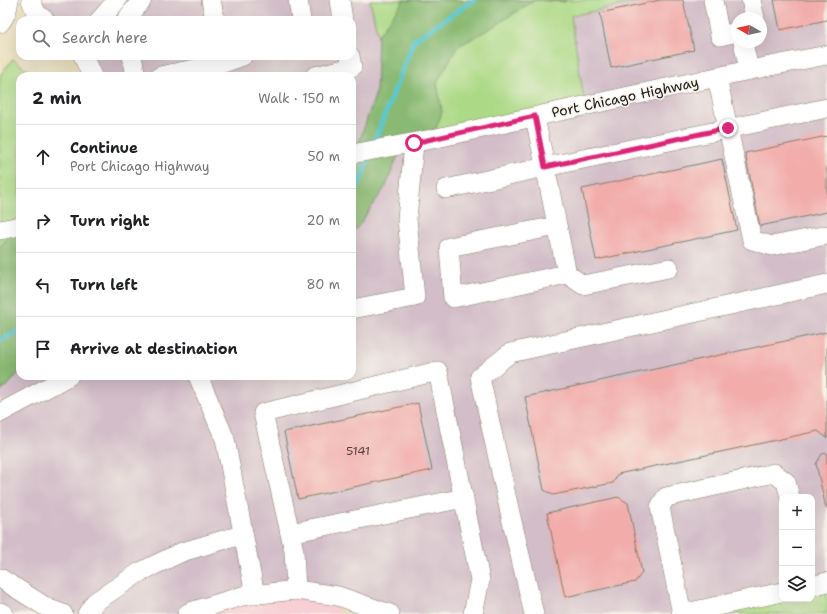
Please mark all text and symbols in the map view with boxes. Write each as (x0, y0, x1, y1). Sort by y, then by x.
north arrow (731, 12, 767, 48)
search box (16, 16, 356, 60)
icon: search (30, 27, 52, 49)
text: Search here (62, 28, 148, 48)
street label: Port Chicago Highway (550, 73, 700, 121)
text: 2 min (32, 87, 82, 109)
text: Walk · 150 m (258, 90, 340, 107)
route end (719, 119, 737, 137)
route start (405, 134, 423, 152)
text: Continue (70, 138, 138, 158)
icon: ahead (32, 146, 54, 168)
text: 50 m (307, 148, 340, 165)
text: Port Chicago Highway (70, 158, 209, 175)
icon: right (32, 210, 54, 232)
text: Turn right (70, 211, 150, 231)
text: 20 m (307, 212, 340, 229)
icon: left (32, 274, 54, 296)
text: Turn left (70, 275, 138, 295)
text: 80 m (306, 276, 340, 293)
icon: arrive (32, 338, 54, 360)
text: Arrive at destination (70, 339, 238, 359)
house number: 5141 (346, 443, 370, 459)
map controls (779, 494, 815, 602)
button: + (779, 494, 815, 530)
button: − (779, 530, 815, 566)
button: layers (779, 566, 815, 602)

